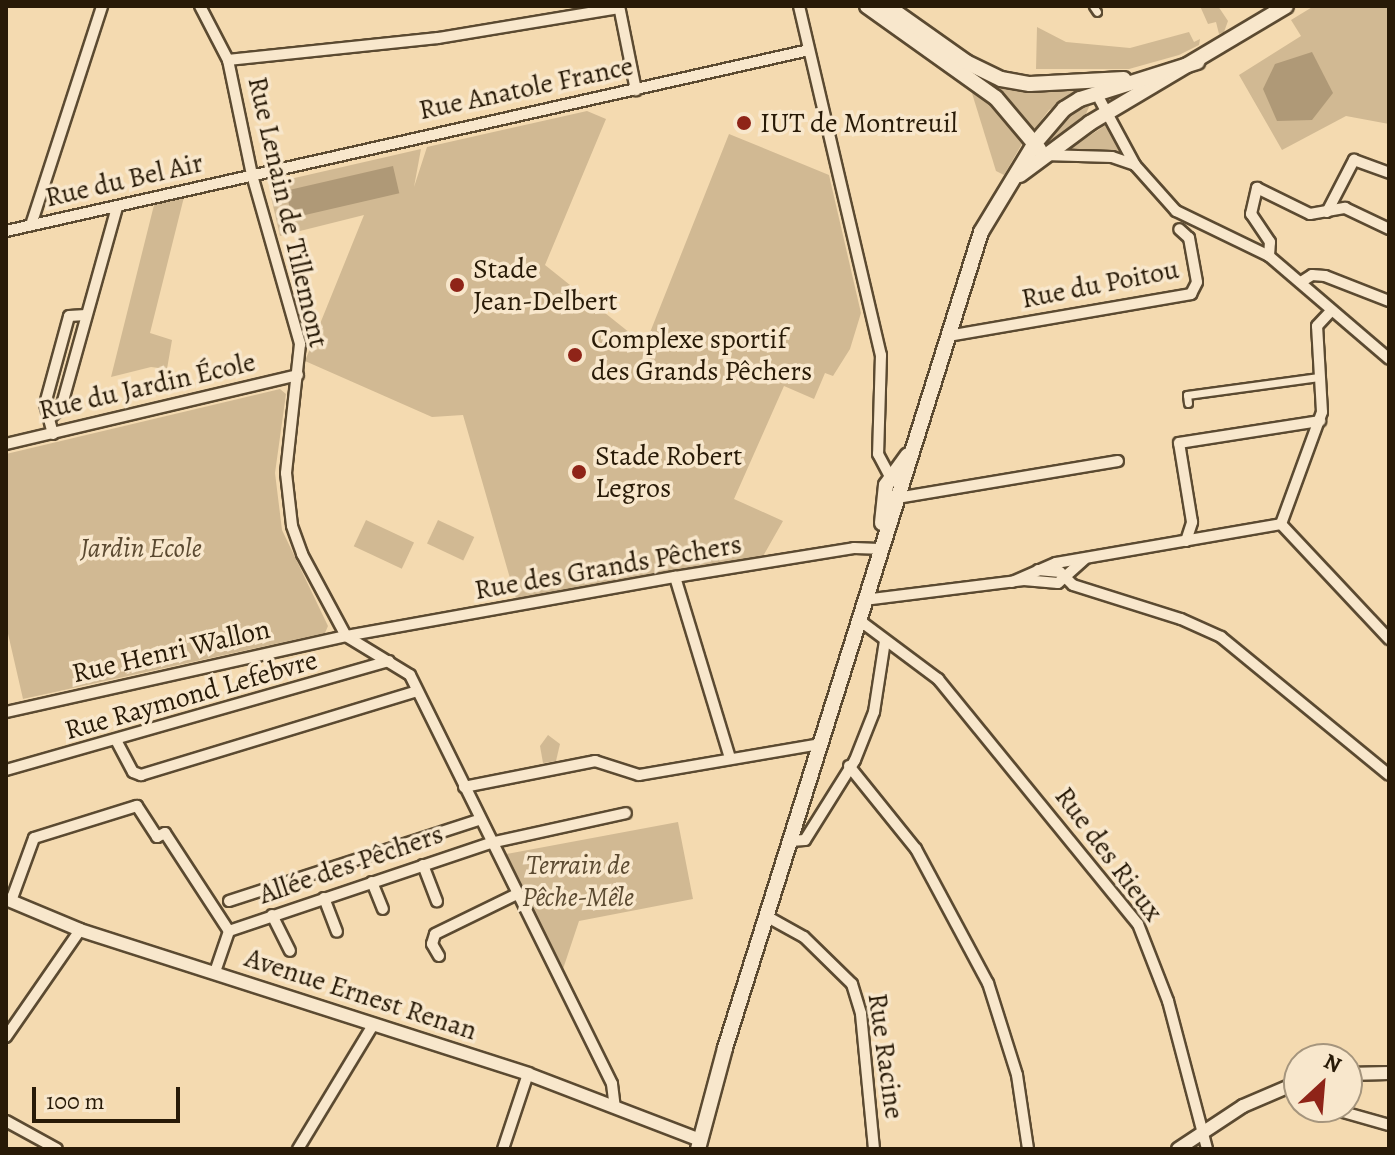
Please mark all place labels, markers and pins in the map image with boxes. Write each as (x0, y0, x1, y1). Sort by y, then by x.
place label: IUT de Montreuil (760, 106, 958, 140)
marker: IUT de Montreuil (735, 114, 753, 132)
place label: Stade Jean-Delbert (473, 252, 618, 318)
marker: Stade Jean-Delbert (448, 276, 466, 294)
place label: Complexe sportif des Grands Pêchers (591, 322, 812, 388)
marker: Complexe sportif des Grands Pêchers (566, 346, 584, 364)
place label: Stade Robert Legros (595, 439, 742, 505)
marker: Stade Robert Legros (570, 463, 588, 481)

